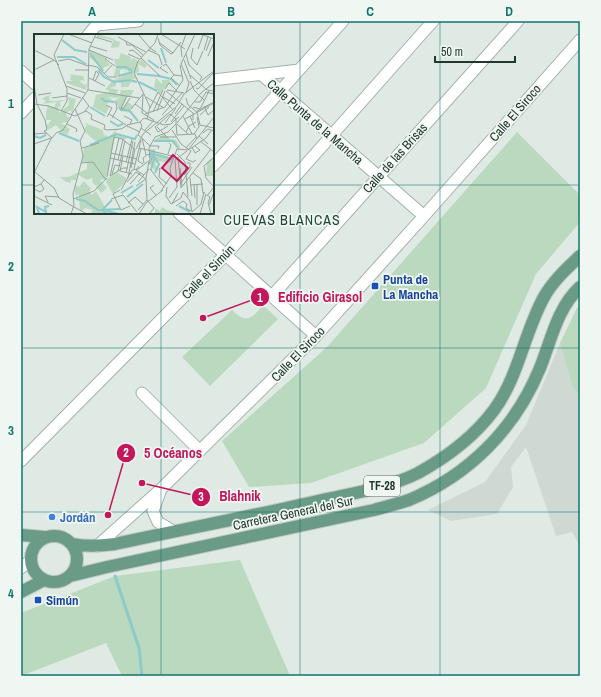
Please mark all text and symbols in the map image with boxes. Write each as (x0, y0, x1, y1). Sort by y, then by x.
text: A (88, 3, 96, 20)
text: B (227, 3, 235, 20)
text: C (366, 3, 374, 20)
text: D (505, 3, 513, 20)
inset map (34, 34, 214, 214)
scale bar (435, 38, 515, 64)
text: 50 m (441, 44, 463, 60)
street label: Calle Punta de la Mancha (263, 76, 367, 169)
street label: Calle El Siroco (485, 81, 545, 145)
text: 1 (8, 95, 14, 112)
street label: Calle de las Brisas (359, 119, 431, 197)
district label: CUEVAS BLANCAS (223, 211, 341, 229)
street label: Calle el Simún (178, 241, 238, 303)
text: 2 (8, 258, 14, 275)
place label: Punta de La Mancha (383, 271, 438, 303)
marker: Punta de La Mancha (370, 281, 380, 291)
callout: Edificio Girasol (250, 284, 370, 310)
text: Edificio Girasol (278, 288, 362, 306)
text: 1 (257, 290, 263, 306)
street label: Calle El Siroco (267, 323, 329, 385)
text: 3 (8, 422, 14, 439)
callout: 5 Océanos (116, 440, 210, 466)
text: 5 Océanos (144, 444, 202, 462)
text: 2 (123, 445, 129, 461)
road number: TF-28 (364, 476, 400, 496)
callout: Blahnik (191, 484, 269, 510)
text: Blahnik (219, 487, 261, 505)
text: 3 (198, 489, 204, 505)
street label: Carretera General del Sur (231, 492, 355, 534)
place label: Jordán (60, 509, 96, 526)
marker: Jordán (47, 512, 57, 522)
text: 4 (8, 585, 14, 602)
place label: Simún (46, 592, 79, 609)
marker: Simún (33, 595, 43, 605)

